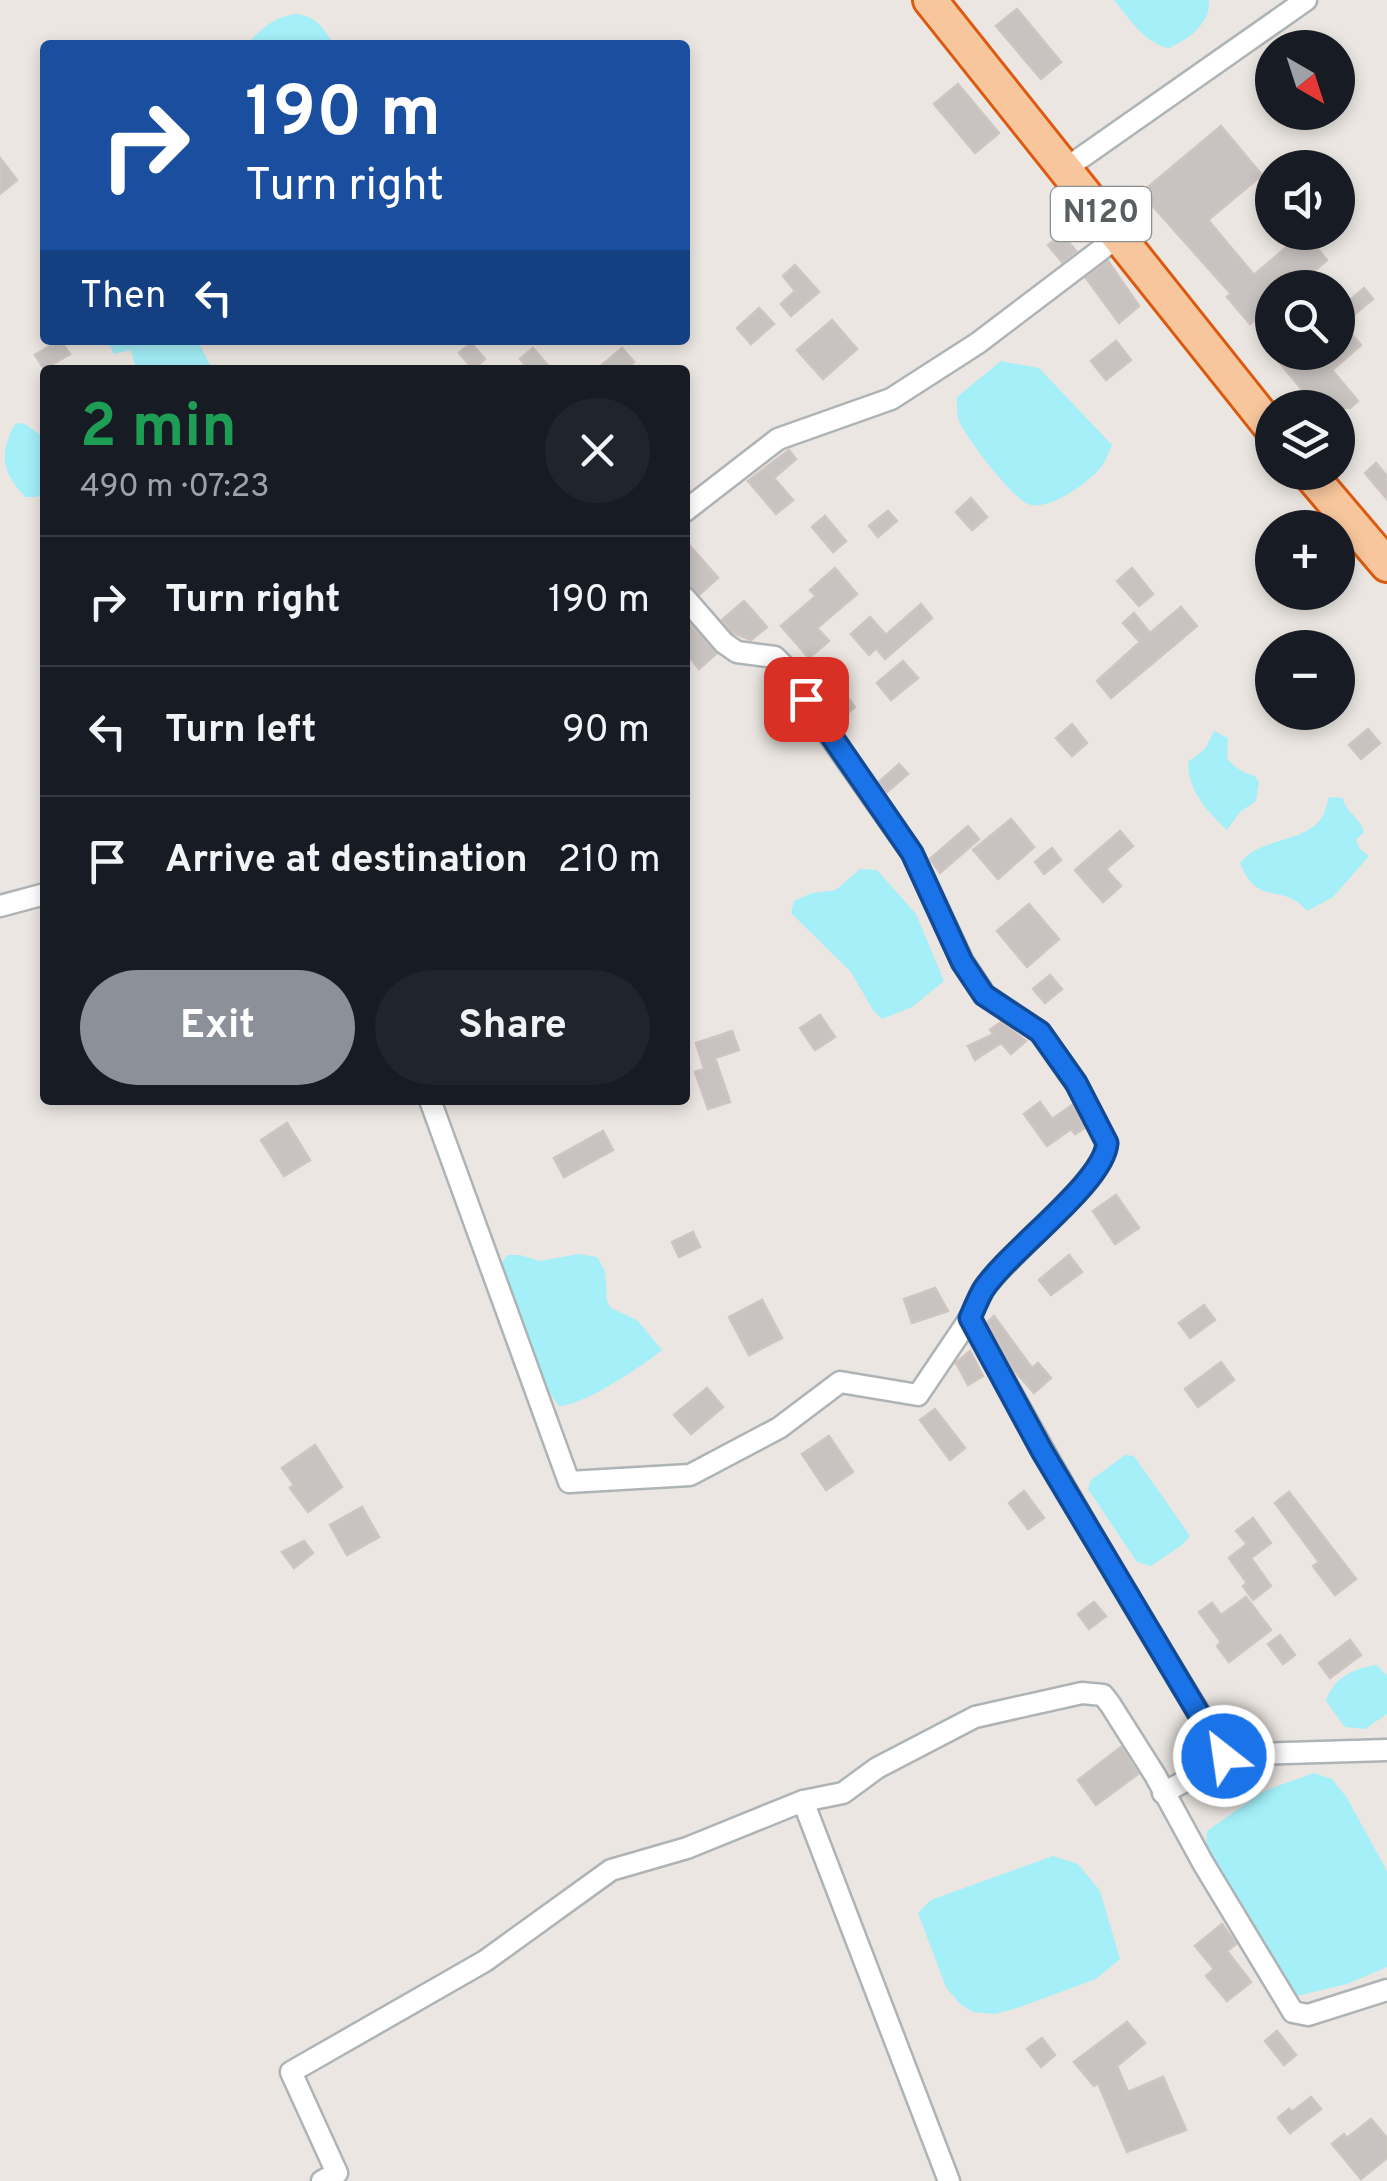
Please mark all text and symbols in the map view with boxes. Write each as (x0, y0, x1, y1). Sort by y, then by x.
north arrow (1255, 30, 1355, 130)
map controls (1255, 30, 1355, 730)
text: 190 m (245, 72, 441, 161)
icon: right (80, 80, 210, 210)
button: sound (1255, 150, 1355, 250)
text: Turn right (245, 159, 444, 216)
road number: N120 (1051, 187, 1151, 241)
icon: left (186, 270, 241, 325)
button: search (1255, 270, 1355, 370)
text: Then (80, 273, 166, 322)
button: layers (1255, 390, 1355, 490)
text: 2 min (80, 392, 237, 468)
button: close (545, 398, 650, 503)
text: 490 m · 07:23 (80, 468, 270, 508)
button: + (1255, 510, 1355, 610)
icon: right (80, 574, 135, 629)
text: Turn right (165, 577, 340, 626)
text: 190 m (548, 577, 650, 626)
button: − (1255, 630, 1355, 730)
pin (764, 657, 849, 742)
icon: arrive (779, 672, 834, 727)
icon: left (80, 704, 135, 759)
text: Turn left (165, 707, 317, 756)
text: 90 m (562, 707, 650, 756)
icon: arrive (80, 834, 135, 889)
text: Arrive at destination (165, 837, 528, 886)
text: 210 m (558, 837, 661, 886)
button: Exit (80, 970, 355, 1085)
button: Share (375, 970, 650, 1085)
position arrow (1172, 1704, 1276, 1808)

